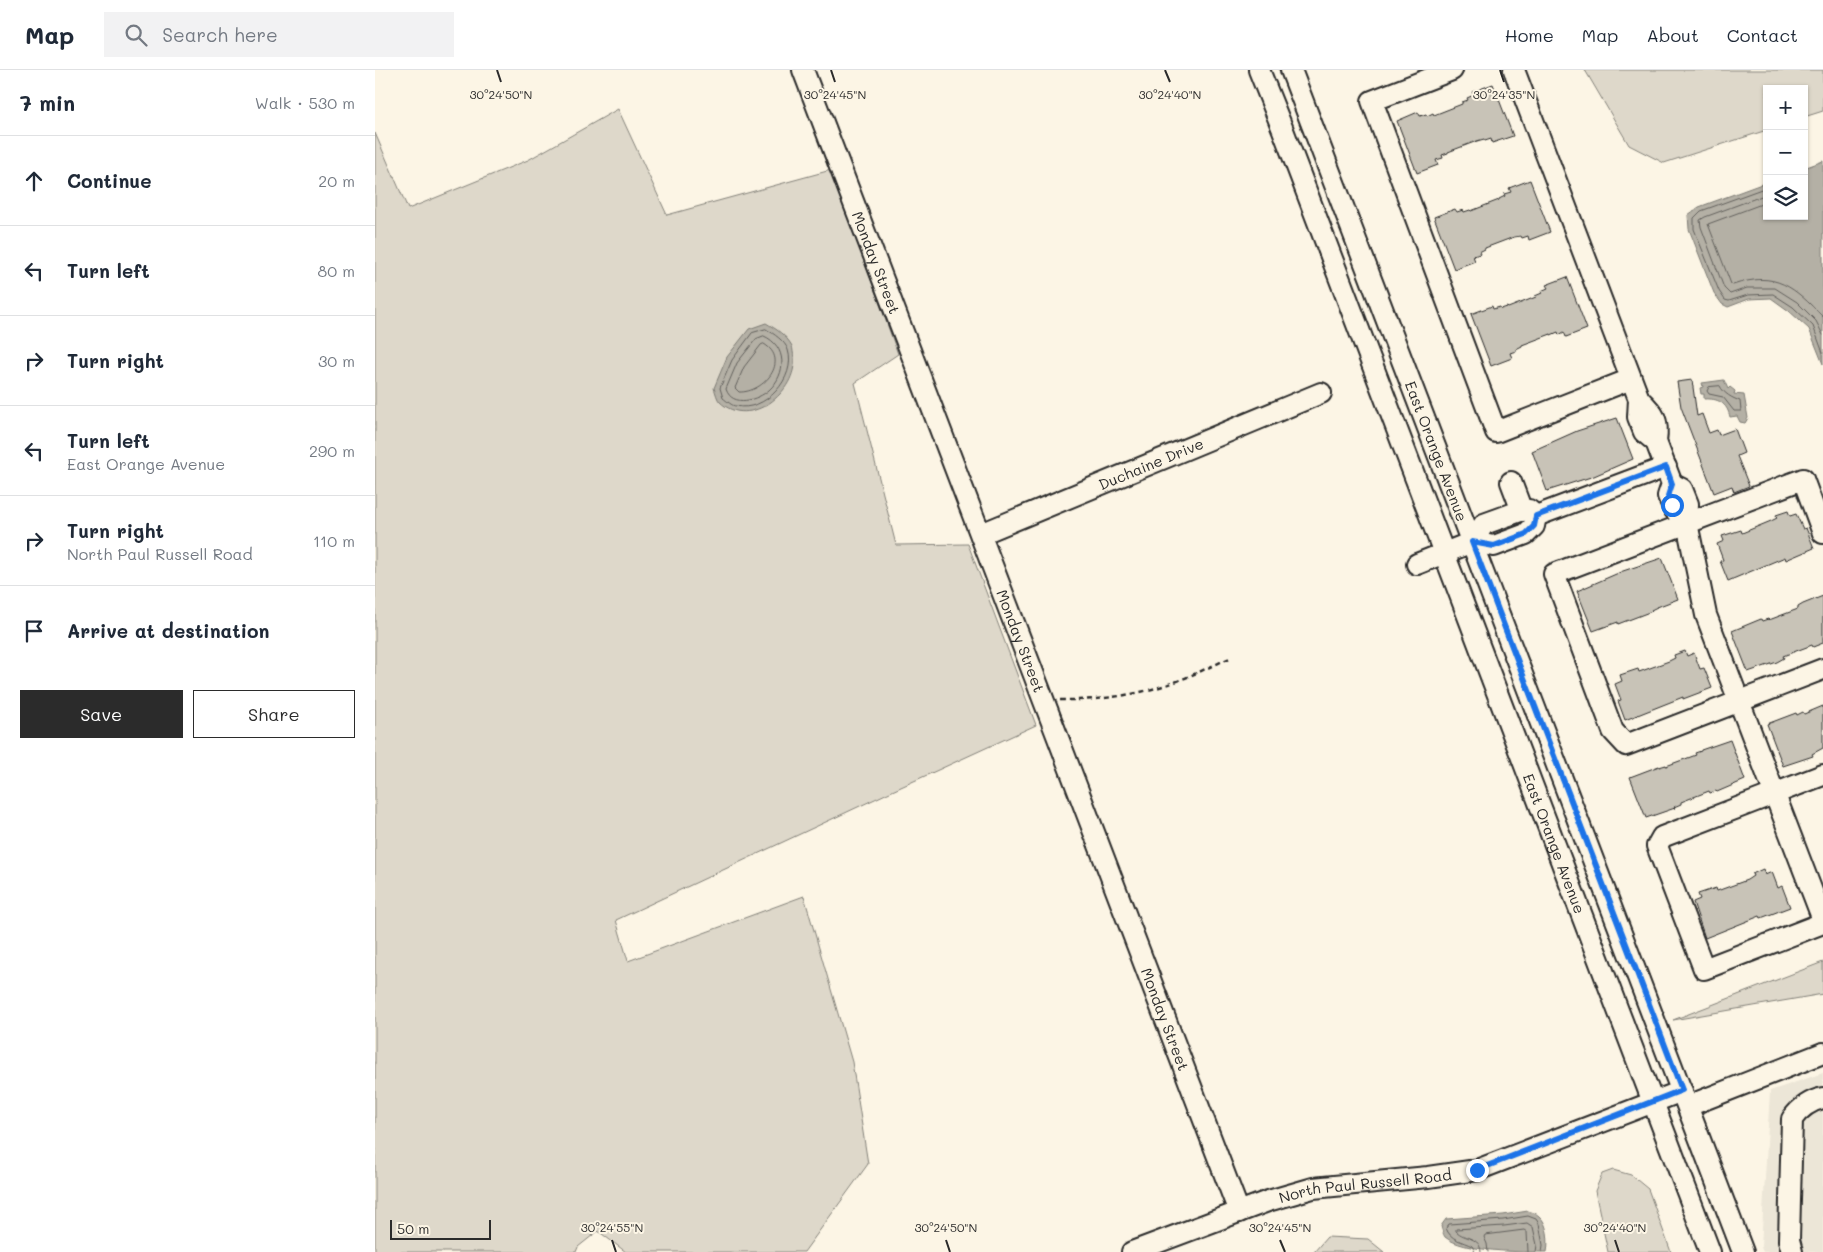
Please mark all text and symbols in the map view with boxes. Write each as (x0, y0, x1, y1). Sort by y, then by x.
search box (104, 12, 454, 57)
text: Map (25, 19, 74, 50)
icon: search (122, 21, 150, 49)
text: Search here (162, 22, 278, 47)
text: Home (1505, 23, 1554, 47)
text: Map (1582, 23, 1618, 47)
text: About (1646, 23, 1699, 47)
text: Contact (1727, 23, 1798, 47)
map controls (1763, 85, 1808, 220)
button: + (1763, 85, 1808, 130)
text: 30°24'50"N (470, 86, 532, 102)
text: 30°24'45"N (804, 86, 866, 102)
text: 30°24'40"N (1139, 86, 1201, 102)
text: 30°24'35"N (1473, 86, 1535, 102)
text: 7 min (20, 89, 75, 116)
text: Walk · 530 m (255, 92, 355, 113)
button: − (1763, 130, 1808, 175)
icon: ahead (20, 167, 48, 195)
text: Continue (67, 168, 152, 193)
text: 20 m (318, 170, 355, 191)
button: layers (1763, 175, 1808, 220)
street label: Monday Street (848, 208, 905, 317)
icon: left (20, 257, 48, 285)
text: Turn left (67, 258, 150, 283)
text: 80 m (318, 260, 355, 281)
icon: right (20, 347, 48, 375)
text: Turn right (67, 348, 164, 373)
text: 30 m (318, 350, 355, 371)
street label: East Orange Avenue (1401, 378, 1473, 524)
text: Turn left (67, 428, 150, 453)
street label: Duchaine Drive (1095, 433, 1206, 494)
icon: left (20, 437, 48, 465)
text: 290 m (309, 440, 355, 461)
text: East Orange Avenue (67, 453, 225, 474)
route start (1661, 494, 1684, 517)
text: Turn right (67, 518, 164, 543)
icon: right (20, 527, 48, 555)
text: 110 m (313, 530, 355, 551)
text: North Paul Russell Road (67, 543, 253, 564)
street label: Monday Street (992, 587, 1050, 695)
icon: arrive (20, 617, 48, 645)
text: Arrive at destination (67, 618, 270, 643)
button: Save (20, 690, 183, 738)
button: Share (193, 690, 355, 738)
street label: East Orange Avenue (1519, 770, 1590, 916)
street label: Monday Street (1137, 965, 1194, 1073)
route end (1466, 1159, 1489, 1182)
street label: North Paul Russell Road (1276, 1164, 1453, 1207)
scale bar (390, 1217, 491, 1240)
text: 50 m (397, 1219, 429, 1238)
text: 30°24'55"N (581, 1219, 643, 1235)
text: 30°24'50"N (915, 1219, 977, 1235)
text: 30°24'45"N (1249, 1219, 1311, 1235)
text: 30°24'40"N (1584, 1219, 1646, 1235)

